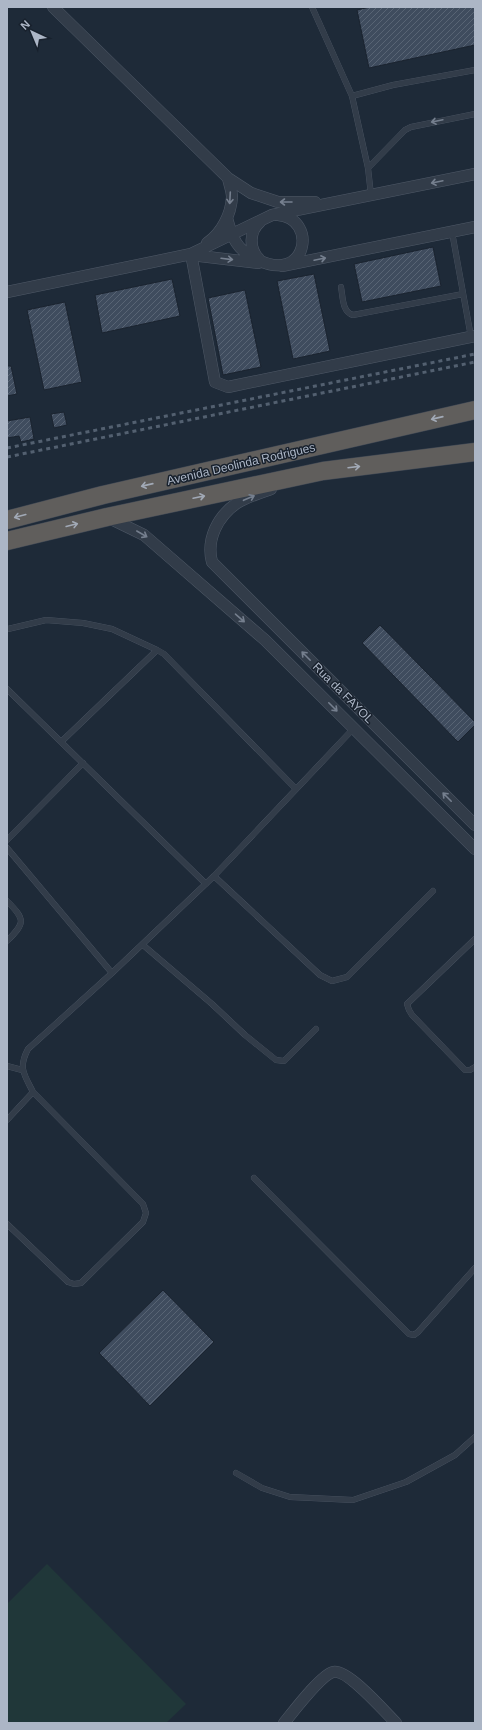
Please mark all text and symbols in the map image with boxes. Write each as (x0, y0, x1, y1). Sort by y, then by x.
north arrow (12, 12, 52, 52)
text: N (18, 18, 32, 32)
one-way arrow (431, 118, 444, 126)
one-way arrow (431, 178, 444, 186)
one-way arrow (227, 191, 234, 204)
one-way arrow (280, 198, 293, 206)
one-way arrow (313, 254, 326, 262)
one-way arrow (221, 255, 234, 263)
one-way arrow (431, 415, 444, 423)
street label: Avenida Deolinda Rodrigues (165, 440, 317, 488)
one-way arrow (347, 463, 360, 471)
one-way arrow (140, 482, 153, 490)
one-way arrow (192, 493, 205, 501)
one-way arrow (242, 494, 254, 501)
one-way arrow (14, 513, 27, 521)
one-way arrow (65, 521, 78, 529)
one-way arrow (135, 531, 147, 538)
one-way arrow (235, 614, 245, 623)
one-way arrow (301, 651, 311, 661)
street label: Rua da FAYOL (310, 660, 376, 726)
one-way arrow (328, 702, 338, 712)
one-way arrow (442, 792, 452, 802)

